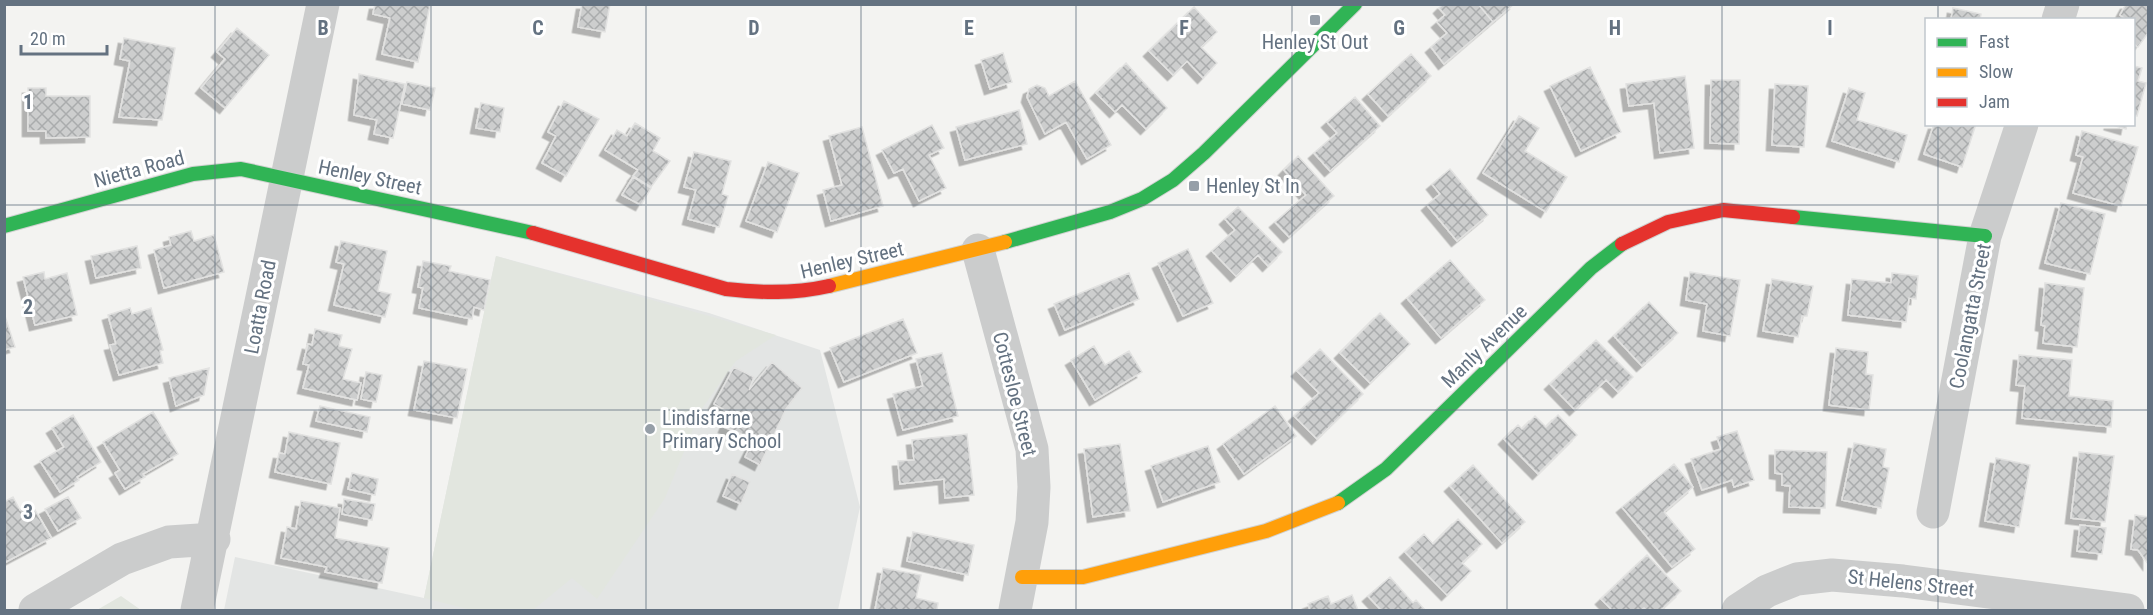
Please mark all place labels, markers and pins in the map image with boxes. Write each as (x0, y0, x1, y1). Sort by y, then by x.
marker: Henley St Out (1308, 13, 1322, 27)
place label: Henley St Out (1262, 30, 1368, 54)
place label: Henley St In (1206, 174, 1300, 198)
marker: Henley St In (1187, 179, 1201, 193)
place label: Lindisfarne Primary School (662, 406, 782, 453)
marker: Lindisfarne Primary School (643, 422, 657, 436)

